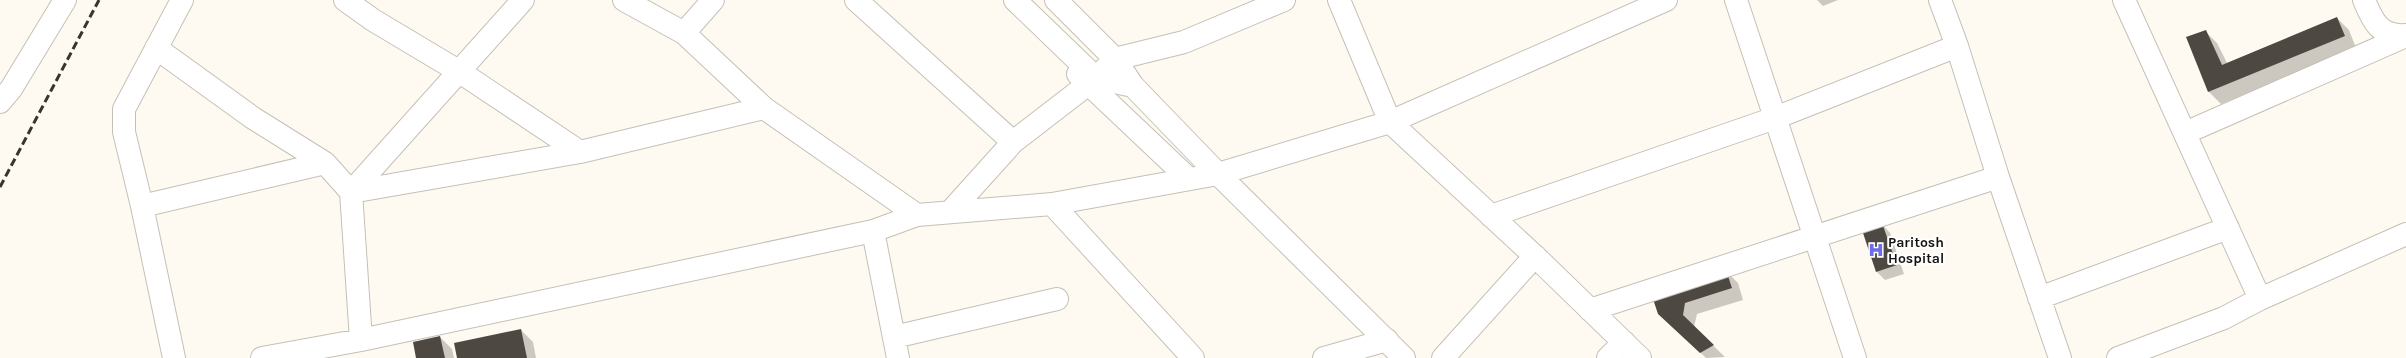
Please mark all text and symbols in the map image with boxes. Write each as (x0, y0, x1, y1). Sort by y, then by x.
place label: Paritosh Hospital (1888, 234, 1944, 267)
hospital icon: Paritosh Hospital (1867, 241, 1885, 259)

